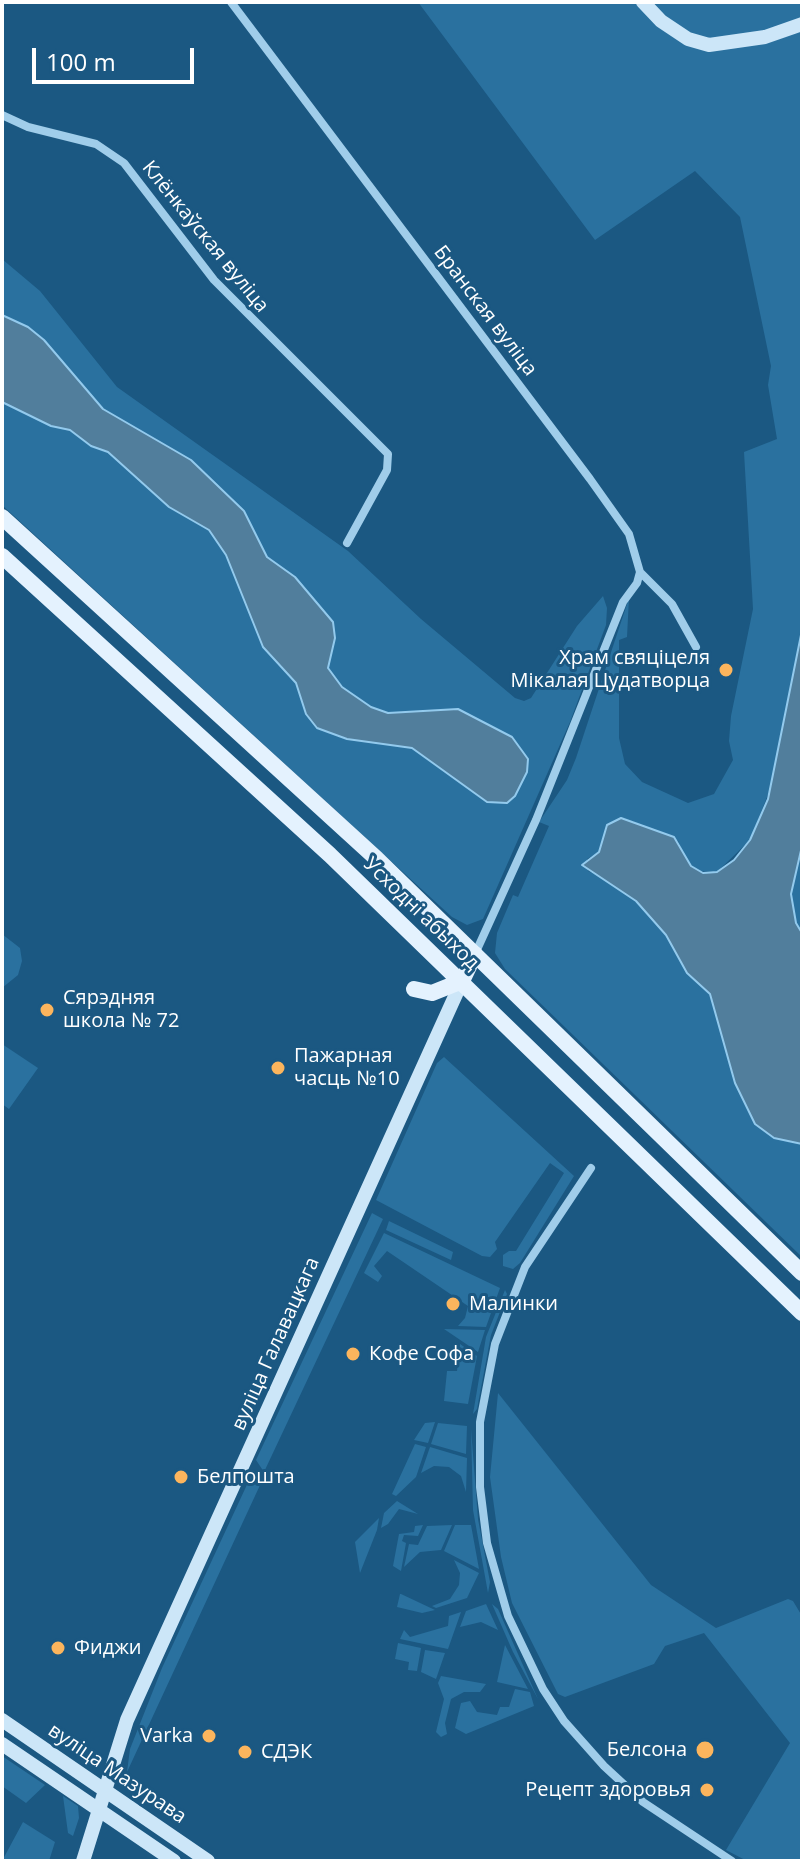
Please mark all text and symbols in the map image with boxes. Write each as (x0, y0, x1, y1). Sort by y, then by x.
scale bar (36, 32, 198, 82)
text: 100 m (46, 45, 116, 78)
street label: Клёнкаўская вуліца (137, 156, 273, 318)
street label: Бранская вуліца (428, 241, 542, 381)
place label: Храм свяціцеля Мікалая Цудатворца (511, 646, 710, 693)
marker: Храм свяціцеля Мікалая Цудатворца (717, 661, 735, 679)
street label: Усходні абыход (358, 853, 484, 975)
place label: Сярэдняя школа № 72 (63, 986, 179, 1033)
marker: Сярэдняя школа № 72 (38, 1001, 56, 1019)
place label: Пажарная часць №10 (294, 1044, 400, 1091)
marker: Пажарная часць №10 (269, 1059, 287, 1077)
street label: вуліца Галавацкага (227, 1254, 325, 1434)
place label: Малинки (469, 1292, 558, 1316)
marker: Малинки (444, 1295, 462, 1313)
place label: Кофе Софа (369, 1342, 474, 1366)
marker: Кофе Софа (344, 1345, 362, 1363)
place label: Белпошта (197, 1465, 295, 1489)
marker: Белпошта (172, 1468, 190, 1486)
place label: Фиджи (74, 1636, 142, 1660)
marker: Фиджи (49, 1639, 67, 1657)
street label: вуліца Мазурава (43, 1719, 191, 1829)
place label: Varka (140, 1724, 193, 1748)
marker: Varka (200, 1727, 218, 1745)
place label: Белсона (607, 1738, 687, 1762)
marker: Белсона (694, 1739, 716, 1761)
place label: СДЭК (261, 1740, 312, 1764)
marker: СДЭК (236, 1743, 254, 1761)
place label: Рецепт здоровья (525, 1778, 691, 1802)
marker: Рецепт здоровья (698, 1781, 716, 1799)

